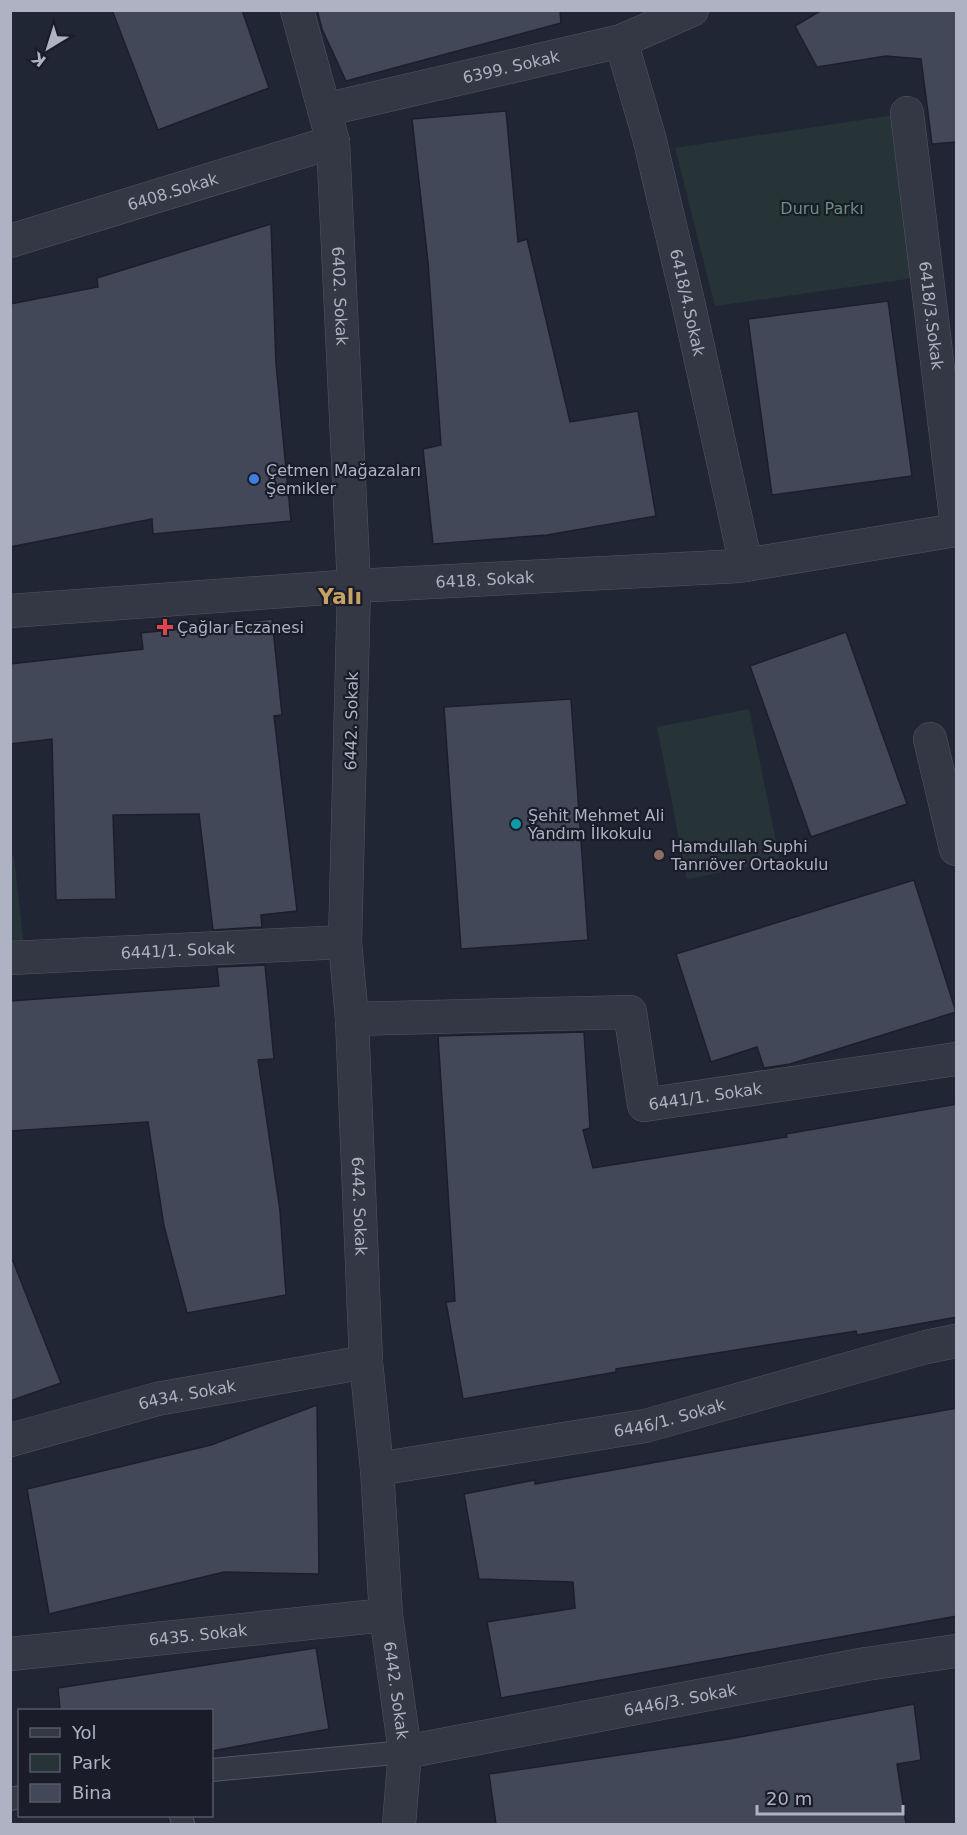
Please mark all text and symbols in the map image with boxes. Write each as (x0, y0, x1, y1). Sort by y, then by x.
north arrow (18, 18, 78, 78)
street label: 6399. Sokak (461, 46, 562, 87)
text: K (28, 48, 50, 71)
street label: 6408.Sokak (125, 169, 221, 214)
park label: Duru Parkı (780, 199, 864, 218)
street label: 6402. Sokak (328, 246, 352, 347)
street label: 6418/4.Sokak (666, 247, 709, 359)
street label: 6418/3.Sokak (915, 260, 947, 372)
place label: Çetmen Mağazaları Şemikler (266, 461, 421, 498)
marker: Çetmen Mağazaları Şemikler (247, 472, 261, 486)
street label: 6418. Sokak (435, 568, 536, 592)
district label: Yalı (317, 584, 362, 609)
place label: Çağlar Eczanesi (177, 618, 304, 637)
marker: Çağlar Eczanesi (158, 620, 172, 634)
street label: 6442. Sokak (341, 671, 362, 771)
place label: Şehit Mehmet Ali Yandım İlkokulu (527, 806, 664, 843)
marker: Şehit Mehmet Ali Yandım İlkokulu (509, 817, 523, 831)
place label: Hamdullah Suphi Tanrıöver Ortaokulu (670, 837, 828, 874)
marker: Hamdullah Suphi Tanrıöver Ortaokulu (652, 848, 666, 862)
street label: 6441/1. Sokak (120, 938, 236, 963)
street label: 6441/1. Sokak (647, 1079, 764, 1114)
street label: 6442. Sokak (348, 1156, 371, 1257)
street label: 6434. Sokak (136, 1376, 238, 1414)
street label: 6446/1. Sokak (612, 1395, 728, 1441)
street label: 6435. Sokak (148, 1620, 249, 1650)
street label: 6442. Sokak (380, 1640, 412, 1742)
street label: 6446/3. Sokak (622, 1680, 739, 1720)
legend (18, 1709, 213, 1817)
text: Yol (71, 1722, 97, 1743)
text: Park (72, 1752, 111, 1773)
scale bar (757, 1778, 902, 1816)
text: Bina (72, 1782, 112, 1803)
text: 20 m (766, 1788, 812, 1809)

